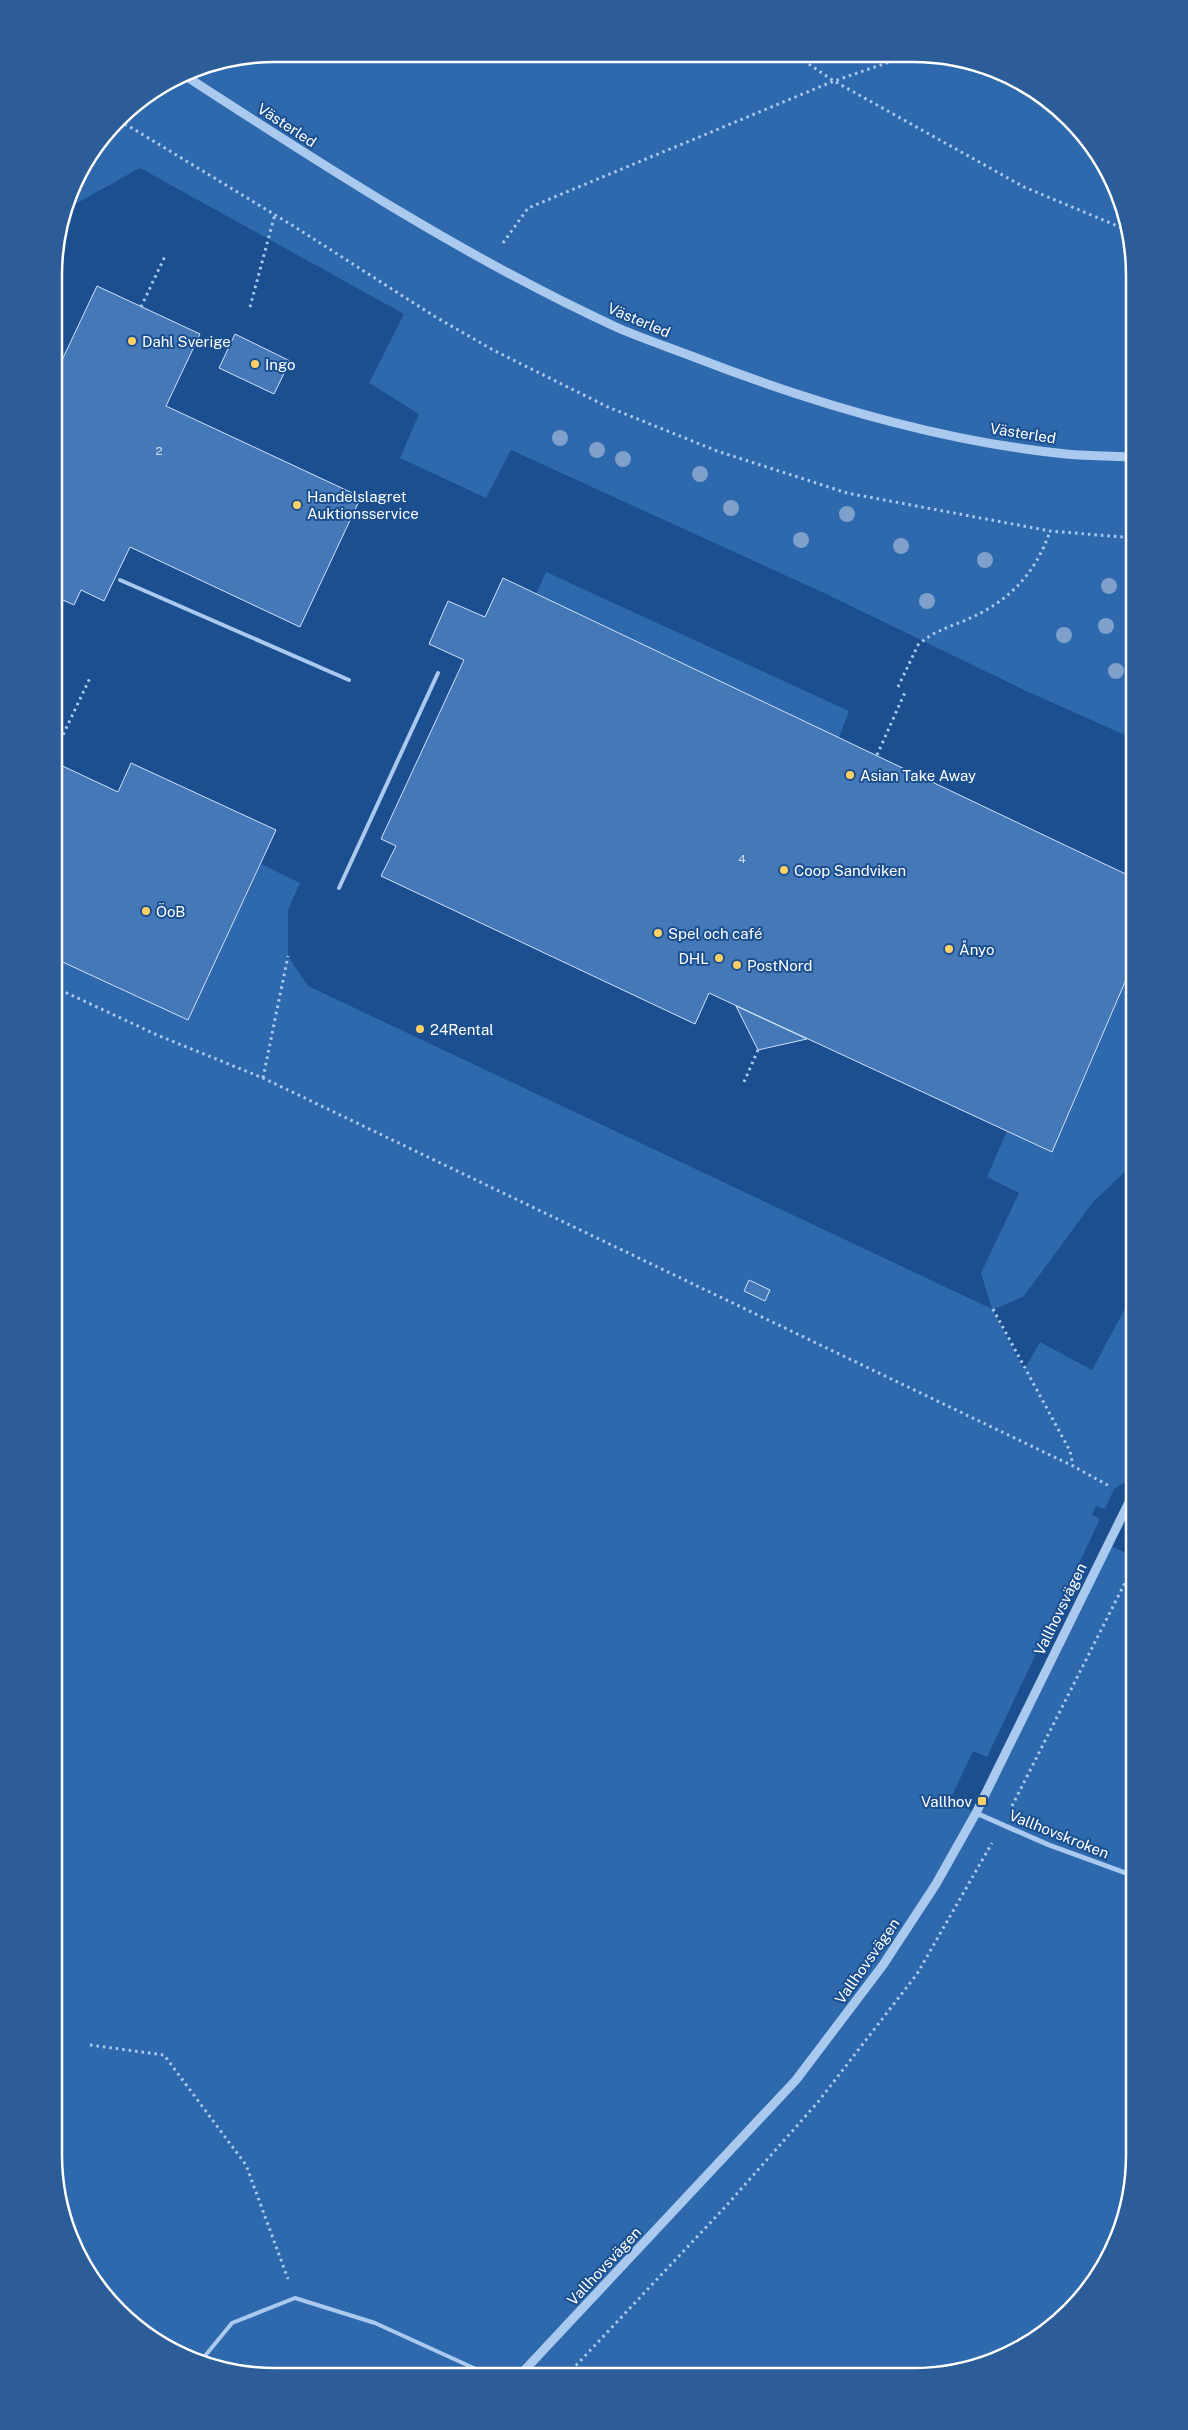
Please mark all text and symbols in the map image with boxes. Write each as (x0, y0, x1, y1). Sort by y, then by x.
street label: Västerled (254, 100, 320, 150)
street label: Västerled (605, 299, 673, 341)
place label: Dahl Sverige (142, 333, 231, 350)
marker: Dahl Sverige (126, 335, 138, 347)
place label: Ingo (265, 356, 295, 373)
marker: Ingo (249, 358, 261, 370)
street label: Västerled (989, 419, 1057, 447)
house number: 2 (155, 444, 163, 458)
place label: Handelslagret Auktionsservice (307, 488, 419, 522)
marker: Handelslagret Auktionsservice (291, 499, 303, 511)
place label: Asian Take Away (860, 767, 976, 784)
marker: Asian Take Away (844, 769, 856, 781)
house number: 4 (738, 852, 746, 866)
place label: Coop Sandviken (794, 862, 906, 879)
marker: Coop Sandviken (778, 864, 790, 876)
place label: ÖoB (156, 902, 185, 920)
marker: ÖoB (140, 905, 152, 917)
place label: Spel och café (668, 925, 763, 942)
marker: Spel och café (652, 927, 664, 939)
place label: Ånyo (959, 940, 994, 958)
marker: Ånyo (943, 943, 955, 955)
place label: DHL (678, 950, 709, 967)
marker: DHL (713, 952, 725, 964)
place label: PostNord (747, 957, 813, 974)
marker: PostNord (731, 959, 743, 971)
place label: 24Rental (430, 1021, 494, 1038)
marker: 24Rental (414, 1023, 426, 1035)
street label: Vallhovsvägen (1030, 1560, 1090, 1658)
place label: Vallhov (921, 1793, 972, 1810)
marker: Vallhov (976, 1795, 988, 1807)
street label: Vallhovskroken (1007, 1806, 1111, 1862)
street label: Vallhovsvägen (831, 1915, 903, 2007)
street label: Vallhovsvägen (564, 2223, 644, 2309)

